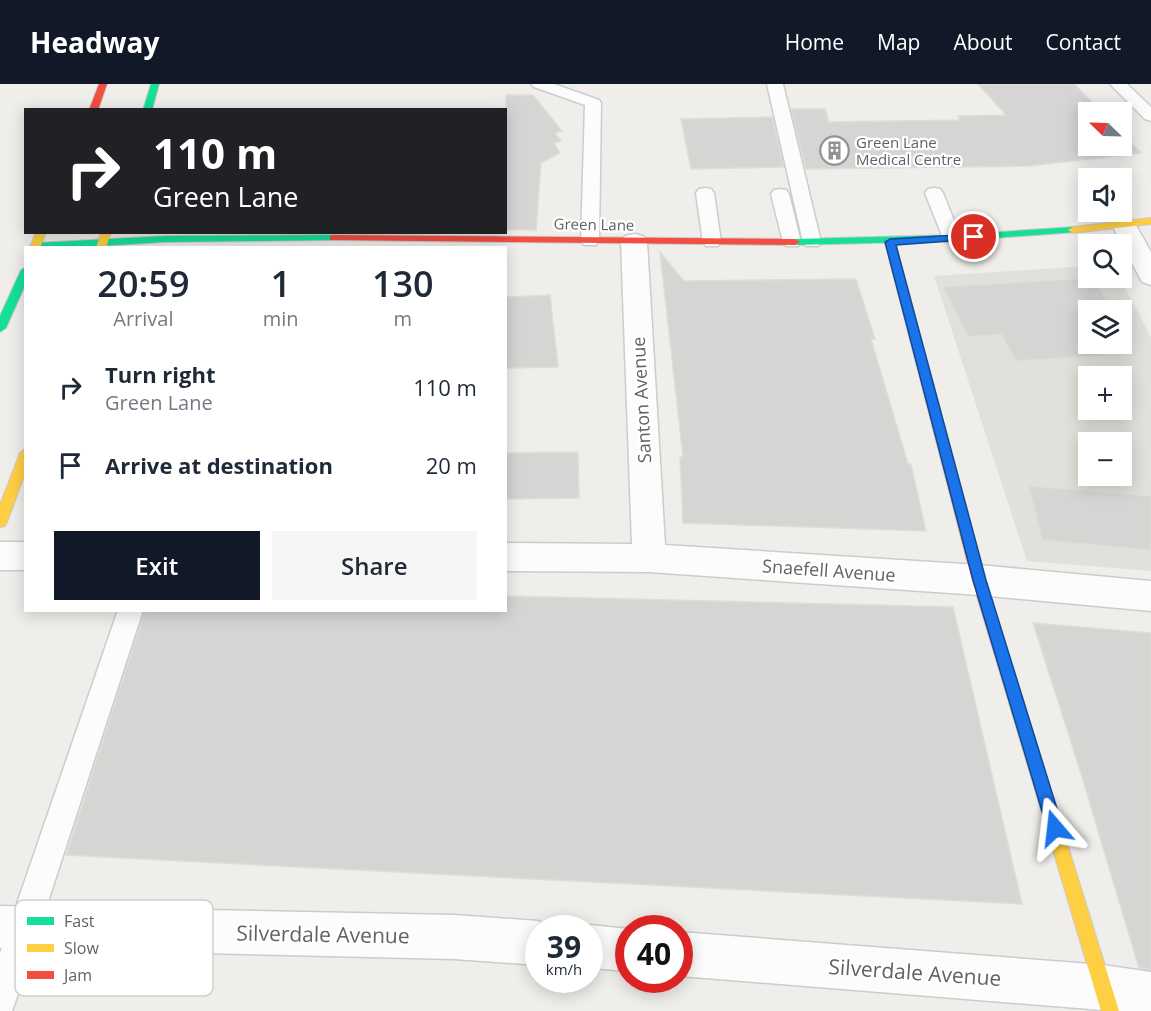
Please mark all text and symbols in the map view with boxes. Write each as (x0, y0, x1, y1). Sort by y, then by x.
text: Headway (30, 23, 159, 61)
text: Home (785, 28, 844, 56)
text: Map (877, 28, 920, 56)
text: About (953, 28, 1013, 56)
text: Contact (1046, 28, 1121, 56)
north arrow (1078, 102, 1132, 156)
map controls (1078, 102, 1132, 486)
text: 110 m (153, 124, 277, 181)
icon: right (54, 132, 132, 210)
place label: Green Lane Medical Centre (856, 132, 961, 169)
building icon: Green Lane Medical Centre (819, 135, 851, 167)
button: sound (1078, 168, 1132, 222)
text: Green Lane (153, 178, 298, 215)
pin (948, 211, 999, 262)
street label: Green Lane (553, 213, 635, 235)
icon: arrive (957, 220, 990, 253)
button: search (1078, 234, 1132, 288)
text: 20:59 (97, 259, 190, 308)
text: 1 (270, 259, 291, 308)
text: 130 (372, 259, 434, 308)
button: layers (1078, 300, 1132, 354)
text: Arrival (113, 305, 174, 332)
text: min (263, 305, 299, 332)
text: m (394, 305, 412, 332)
street label: Santon Avenue (626, 336, 656, 464)
text: Turn right (105, 359, 216, 389)
button: + (1078, 366, 1132, 420)
icon: right (54, 371, 87, 404)
text: 110 m (413, 372, 477, 402)
text: Green Lane (105, 389, 213, 416)
button: − (1078, 432, 1132, 486)
icon: arrive (54, 449, 87, 482)
text: Arrive at destination (105, 450, 333, 480)
text: 20 m (426, 450, 477, 480)
button: Exit (54, 531, 260, 600)
button: Share (272, 531, 477, 600)
street label: Snaefell Avenue (762, 553, 896, 587)
position arrow (1023, 796, 1087, 860)
legend (15, 900, 213, 996)
text: Fast (64, 910, 95, 932)
speed limit sign: 40 (615, 915, 693, 993)
street label: Silverdale Avenue (236, 918, 410, 950)
text: 39 (547, 926, 581, 967)
text: Slow (64, 937, 99, 959)
street label: Silverdale Avenue (828, 952, 1002, 992)
text: km/h (546, 959, 582, 979)
text: Jam (62, 964, 92, 986)

